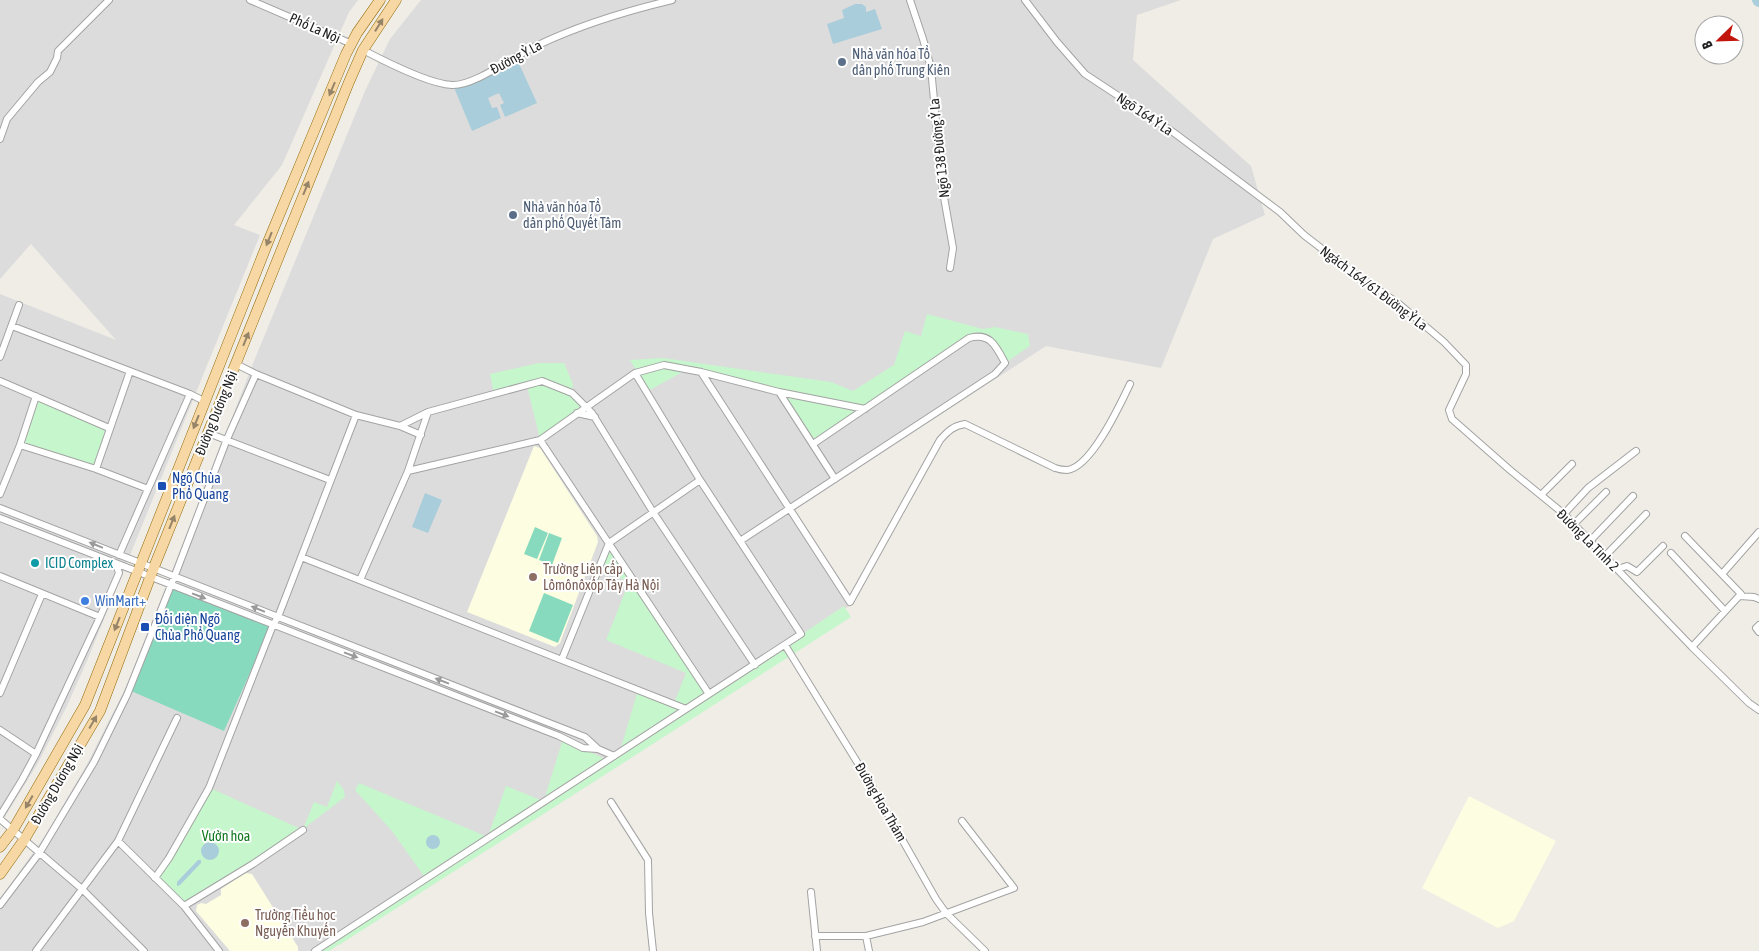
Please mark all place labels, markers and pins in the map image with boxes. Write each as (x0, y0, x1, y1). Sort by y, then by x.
place label: Nhà văn hóa Tổ dân phố Trung Kiên (852, 45, 950, 78)
marker: Nhà văn hóa Tổ dân phố Trung Kiên (836, 56, 848, 68)
place label: Nhà văn hóa Tổ dân phố Quyết Tâm (523, 198, 621, 231)
marker: Nhà văn hóa Tổ dân phố Quyết Tâm (507, 209, 519, 221)
place label: Ngõ Chùa Phổ Quang (172, 470, 228, 502)
marker: Ngõ Chùa Phổ Quang (156, 480, 168, 492)
place label: ICID Complex (45, 555, 114, 571)
marker: ICID Complex (29, 557, 41, 569)
place label: Trường Liên cấp Lômônôxốp Tây Hà Nội (543, 560, 660, 593)
marker: Trường Liên cấp Lômônôxốp Tây Hà Nội (527, 571, 539, 583)
place label: WinMart+ (95, 593, 146, 609)
marker: WinMart+ (79, 595, 91, 607)
place label: Đối diện Ngõ Chùa Phổ Quang (155, 610, 240, 643)
marker: Đối diện Ngõ Chùa Phổ Quang (139, 621, 151, 633)
place label: Trường Tiểu học Nguyễn Khuyến (255, 906, 336, 939)
marker: Trường Tiểu học Nguyễn Khuyến (239, 917, 251, 929)

